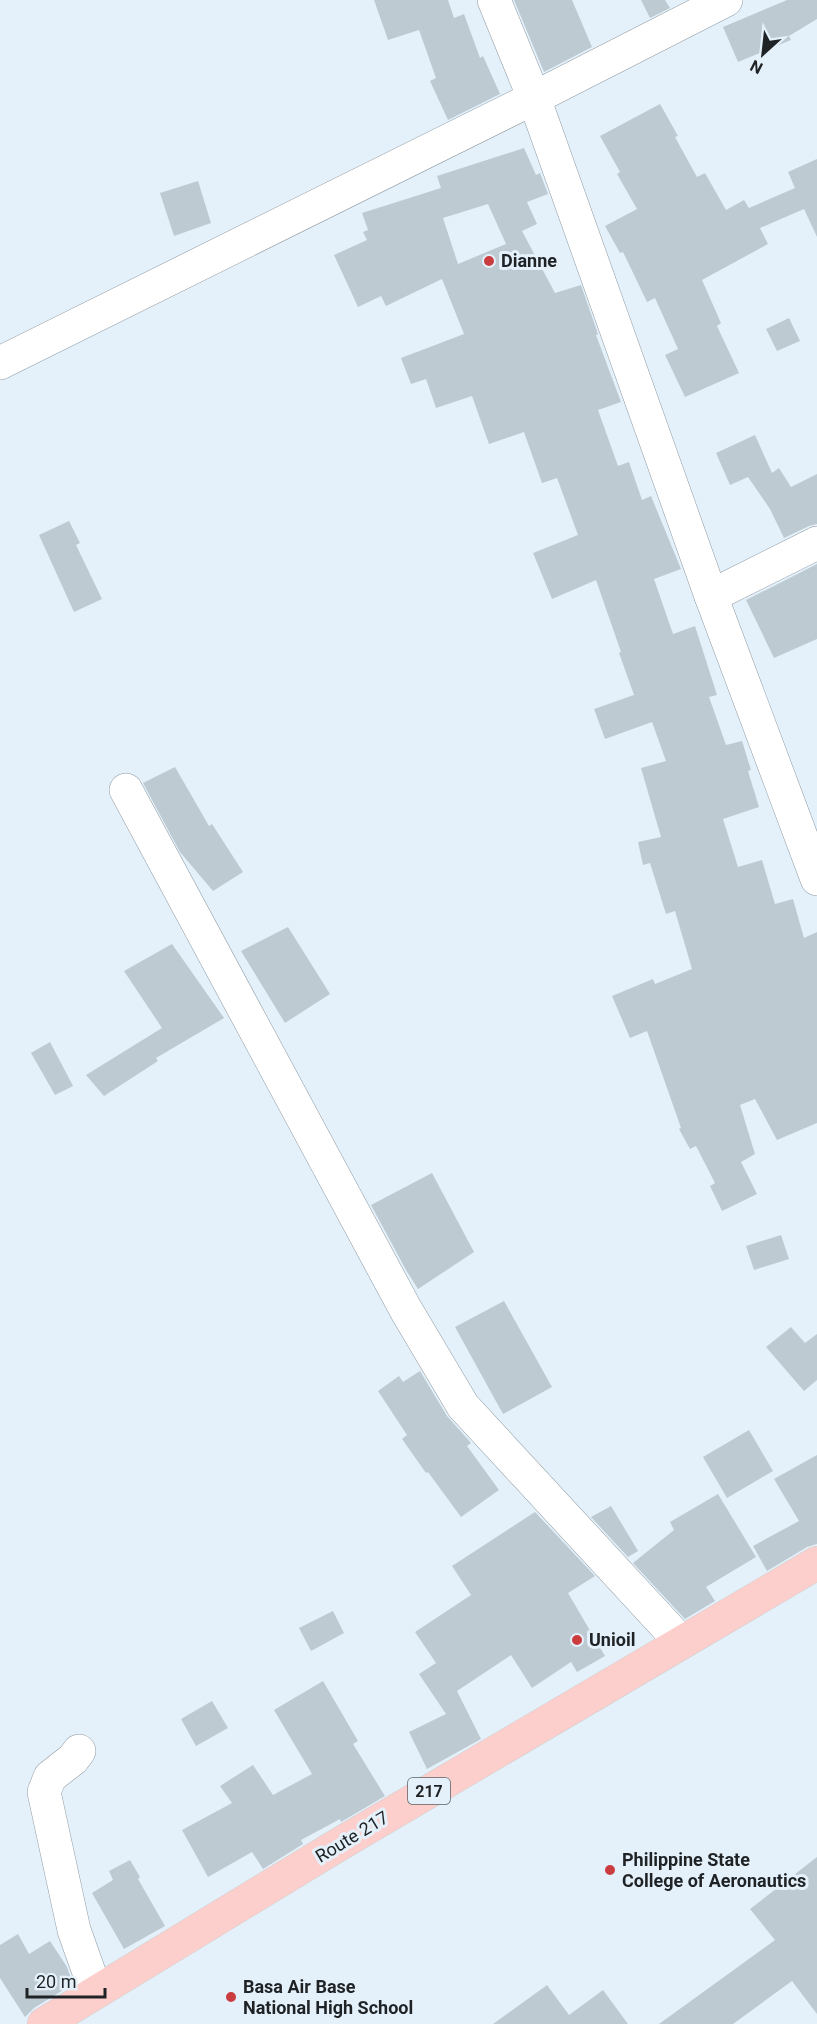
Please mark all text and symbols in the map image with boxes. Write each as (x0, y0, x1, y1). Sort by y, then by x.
north arrow (733, 24, 793, 84)
text: N (747, 56, 766, 78)
place label: Dianne (501, 250, 557, 271)
marker: Dianne (482, 254, 496, 268)
place label: Unioil (589, 1629, 635, 1650)
marker: Unioil (570, 1633, 584, 1647)
road number: 217 (408, 1778, 450, 1804)
street label: Route 217 (311, 1807, 392, 1867)
place label: Philippine State College of Aeronautics (622, 1849, 806, 1891)
marker: Philippine State College of Aeronautics (603, 1863, 617, 1877)
scale bar (27, 1961, 105, 1999)
text: 20 m (36, 1971, 76, 1992)
place label: Basa Air Base National High School (243, 1976, 413, 2018)
marker: Basa Air Base National High School (224, 1990, 238, 2004)

